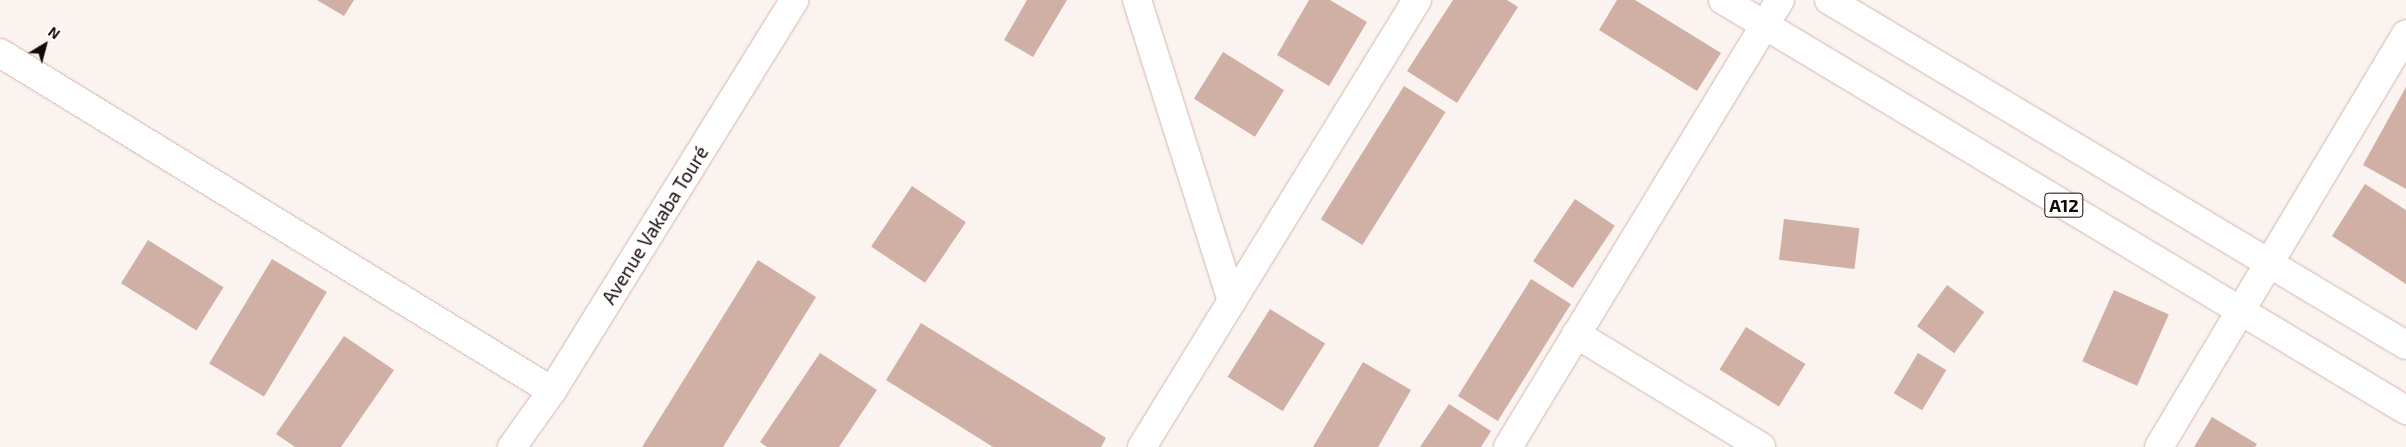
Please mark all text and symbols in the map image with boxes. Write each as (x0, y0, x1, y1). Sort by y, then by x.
north arrow (20, 20, 70, 70)
text: N (45, 23, 63, 42)
street label: Avenue Vakaba Touré (597, 141, 713, 309)
road number: A12 (2044, 190, 2084, 220)

